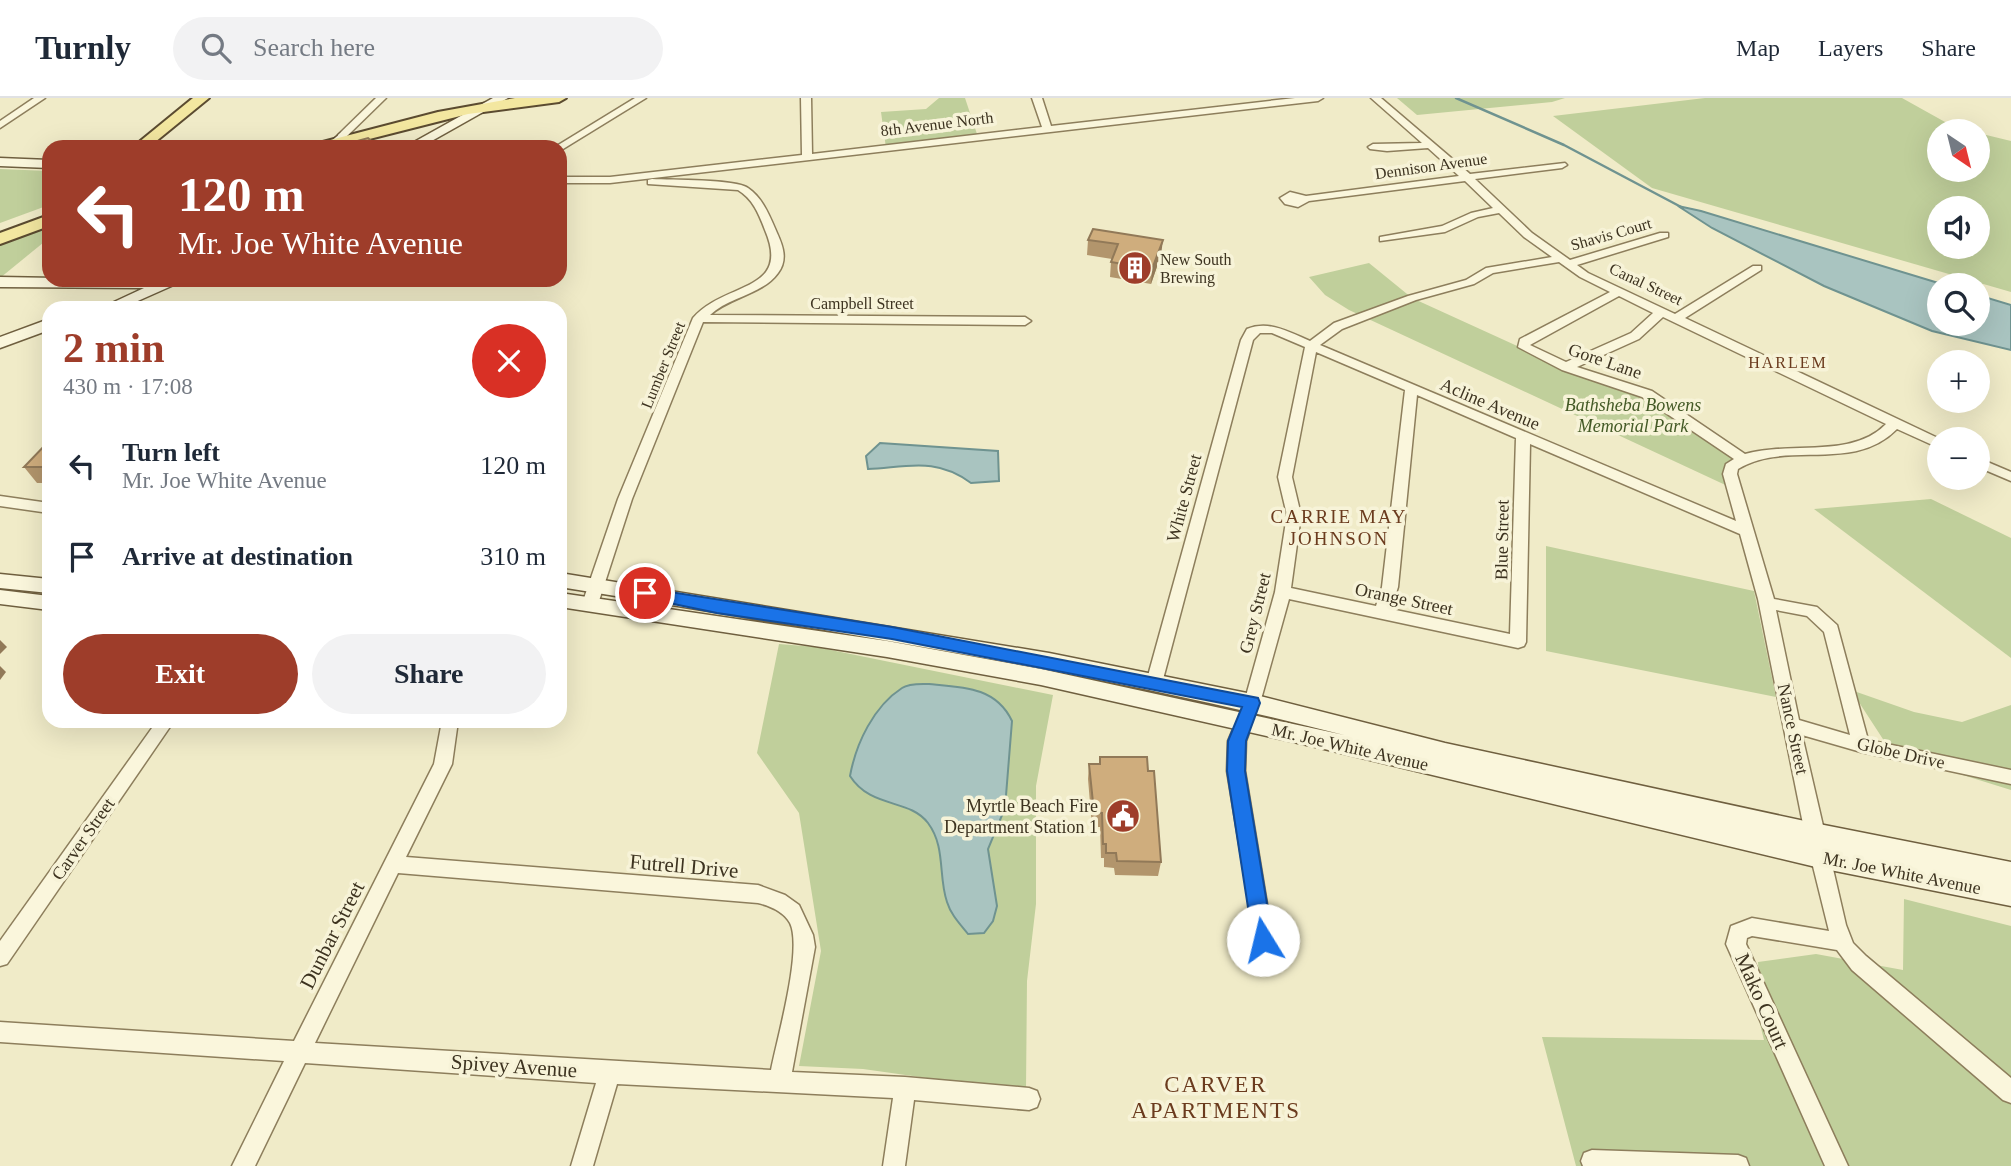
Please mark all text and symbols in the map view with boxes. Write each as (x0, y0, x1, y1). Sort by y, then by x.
search box (173, 17, 663, 80)
icon: search (197, 29, 235, 67)
text: Turnly (35, 30, 131, 66)
text: Search here (253, 33, 375, 62)
text: Map (1736, 35, 1780, 61)
text: Layers (1818, 35, 1883, 61)
text: Share (1921, 35, 1976, 61)
street label: 8th Avenue North (880, 109, 994, 139)
north arrow (1927, 119, 1990, 182)
map controls (1927, 119, 1990, 490)
street label: Dennison Avenue (1374, 150, 1488, 182)
text: 120 m (178, 167, 305, 222)
icon: left (63, 168, 154, 259)
button: sound (1927, 196, 1990, 259)
street label: Shavis Court (1569, 214, 1654, 254)
text: Mr. Joe White Avenue (178, 225, 463, 261)
building icon: New South Brewing (1116, 249, 1154, 287)
place label: New South Brewing (1160, 251, 1232, 287)
street label: Canal Street (1607, 260, 1686, 309)
button: search (1927, 273, 1990, 336)
street label: Campbell Street (810, 295, 914, 313)
street label: Lumber Street (638, 319, 688, 411)
button: close (472, 324, 546, 398)
text: 2 min (63, 325, 165, 371)
street label: Gore Lane (1566, 339, 1644, 383)
button: + (1927, 350, 1990, 413)
district label: HARLEM (1748, 354, 1828, 371)
text: 430 m · 17:08 (63, 374, 193, 399)
street label: Acline Avenue (1437, 374, 1543, 434)
park label: Bathsheba Bowens Memorial Park (1565, 395, 1701, 436)
button: − (1927, 427, 1990, 490)
text: Turn left (122, 438, 220, 467)
icon: left (63, 447, 101, 485)
text: 120 m (480, 451, 546, 480)
street label: White Street (1163, 452, 1205, 544)
text: Mr. Joe White Avenue (122, 468, 327, 493)
street label: Blue Street (1491, 500, 1513, 580)
district label: CARRIE MAY JOHNSON (1270, 506, 1408, 549)
icon: arrive (63, 538, 101, 576)
text: Arrive at destination (122, 542, 353, 571)
text: 310 m (480, 542, 546, 571)
pin (615, 563, 675, 623)
street label: Grey Street (1235, 571, 1275, 655)
icon: arrive (626, 574, 664, 612)
street label: Orange Street (1353, 579, 1455, 619)
button: Exit (63, 634, 298, 714)
button: Share (312, 634, 546, 714)
street label: Nance Street (1774, 682, 1812, 776)
street label: Mr. Joe White Avenue (1270, 719, 1430, 775)
street label: Globe Drive (1855, 733, 1947, 773)
street label: Carver Street (47, 794, 119, 884)
place label: Myrtle Beach Fire Department Station 1 (944, 796, 1098, 837)
public building icon: Myrtle Beach Fire Department Station 1 (1104, 797, 1142, 835)
street label: Mr. Joe White Avenue (1821, 848, 1983, 898)
street label: Futrell Drive (629, 849, 739, 883)
street label: Dunbar Street (295, 877, 369, 993)
position arrow (1226, 903, 1300, 977)
street label: Mako Court (1730, 949, 1794, 1053)
street label: Spivey Avenue (450, 1050, 578, 1082)
district label: CARVER APARTMENTS (1131, 1072, 1301, 1123)

